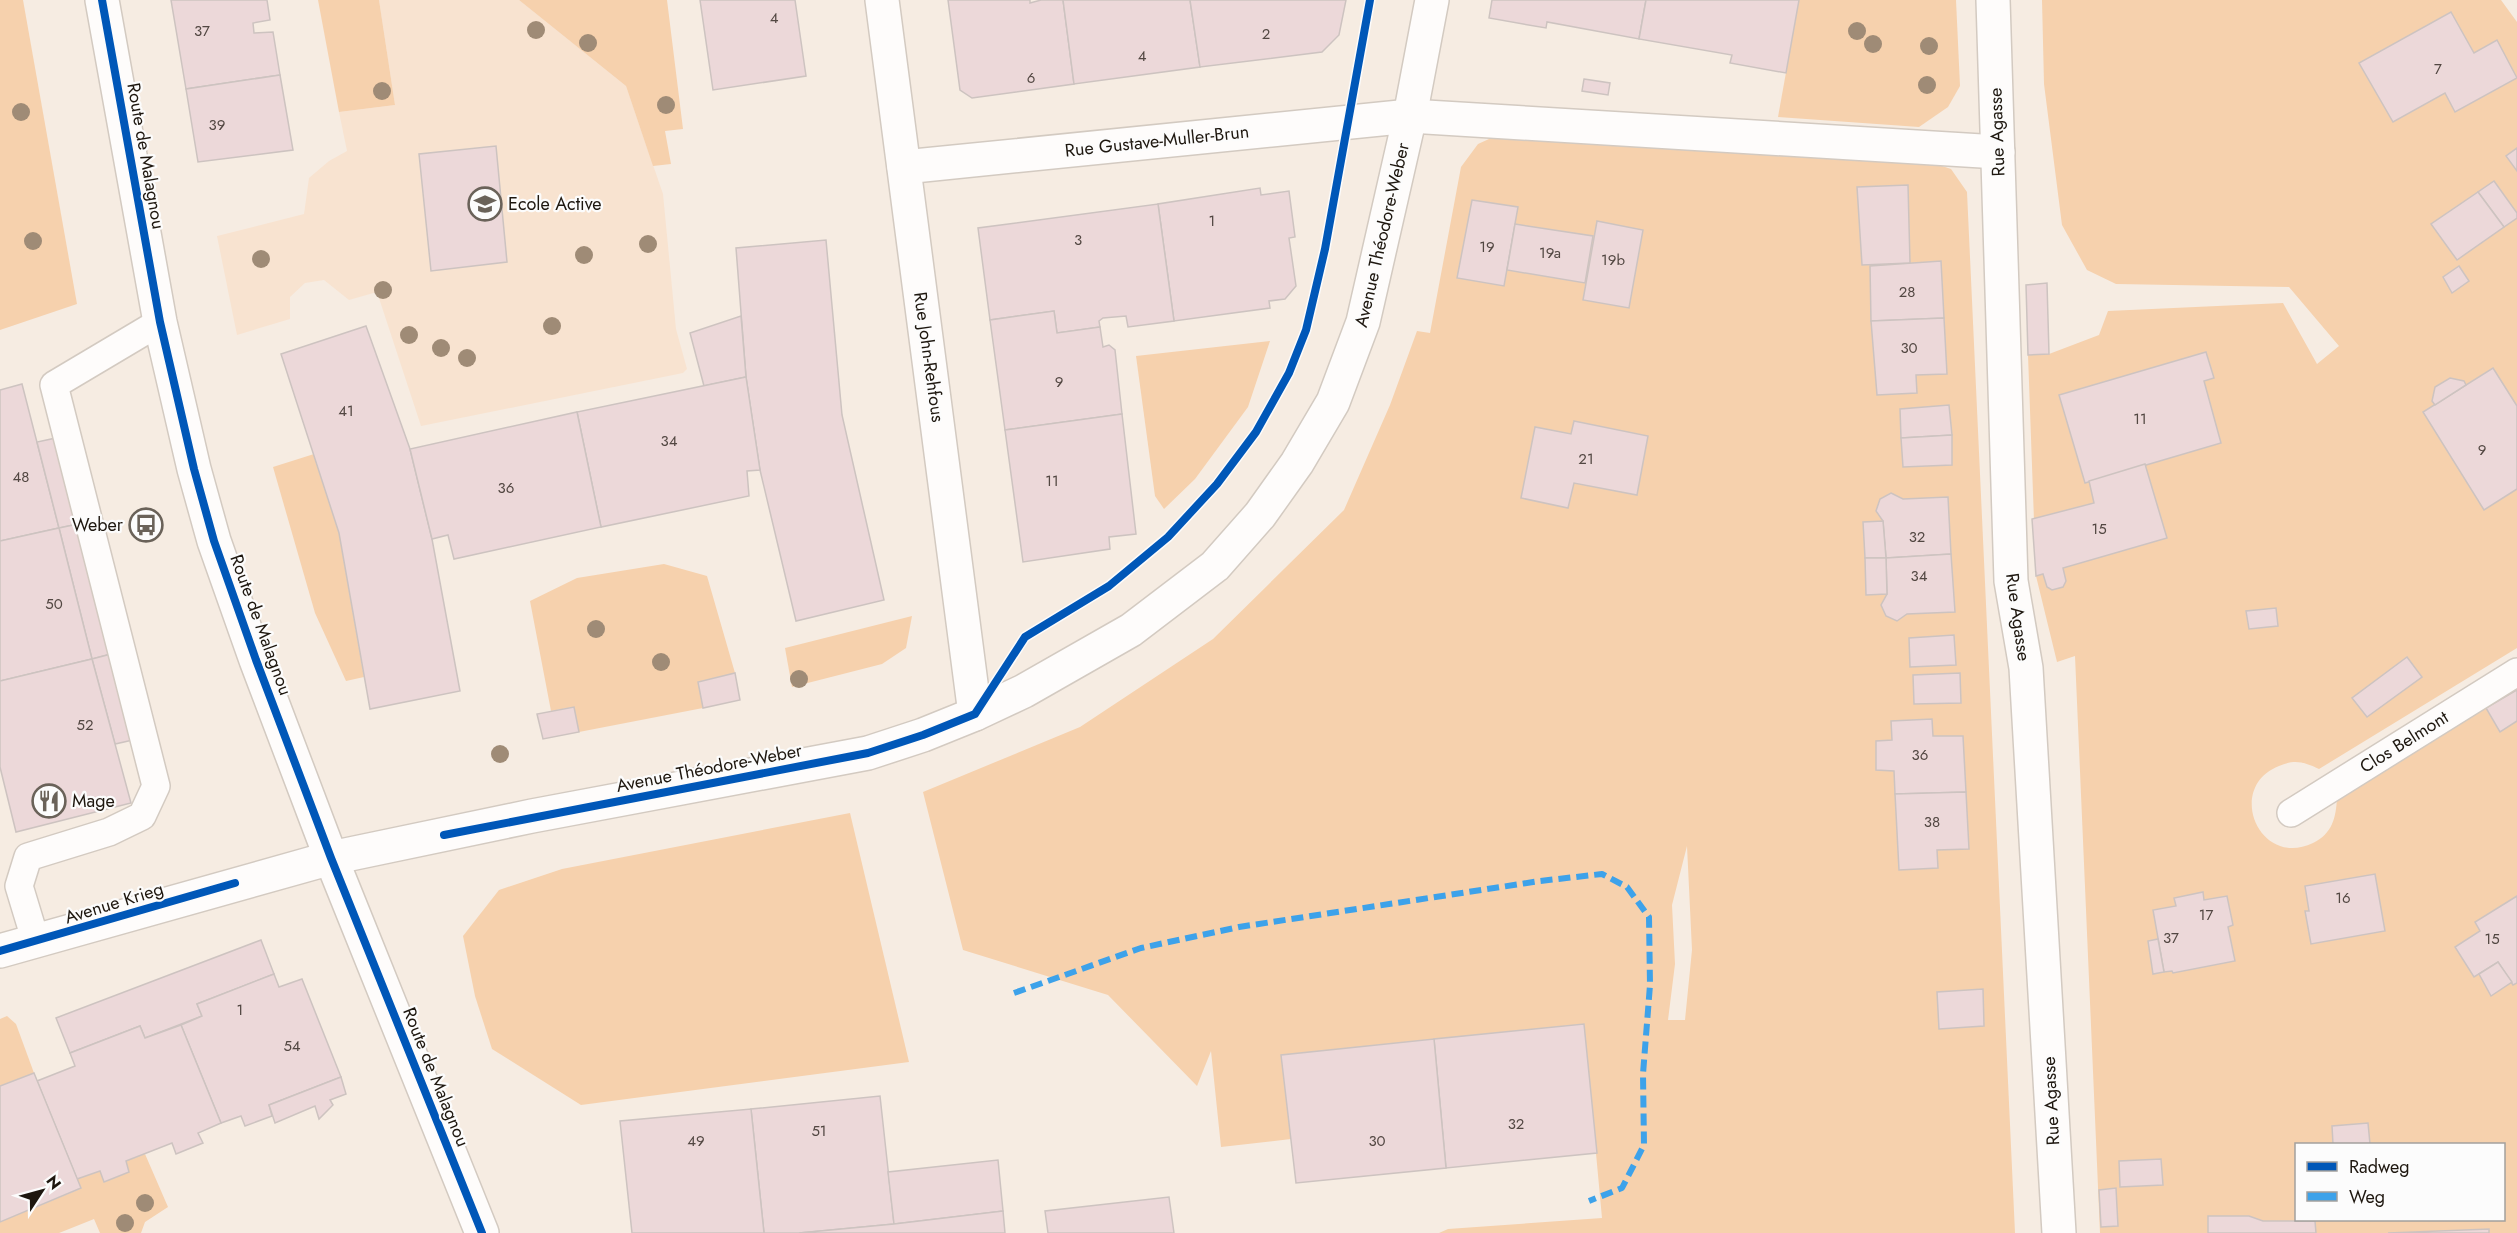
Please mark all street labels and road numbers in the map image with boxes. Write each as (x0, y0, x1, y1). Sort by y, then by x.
street label: Route de Malagnou (120, 81, 172, 231)
street label: Rue Agasse (1982, 87, 2012, 177)
street label: Rue Gustave-Muller-Brun (1064, 118, 1250, 164)
street label: Avenue Théodore-Weber (1348, 139, 1416, 330)
street label: Rue John-Rehfous (907, 290, 951, 424)
street label: Route de Malagnou (223, 551, 299, 699)
street label: Rue Agasse (1999, 571, 2037, 663)
street label: Clos Belmont (2355, 704, 2454, 780)
street label: Avenue Théodore-Weber (614, 737, 805, 799)
street label: Avenue Krieg (61, 876, 167, 930)
street label: Route de Malagnou (396, 1003, 476, 1151)
street label: Rue Agasse (2036, 1056, 2066, 1146)

